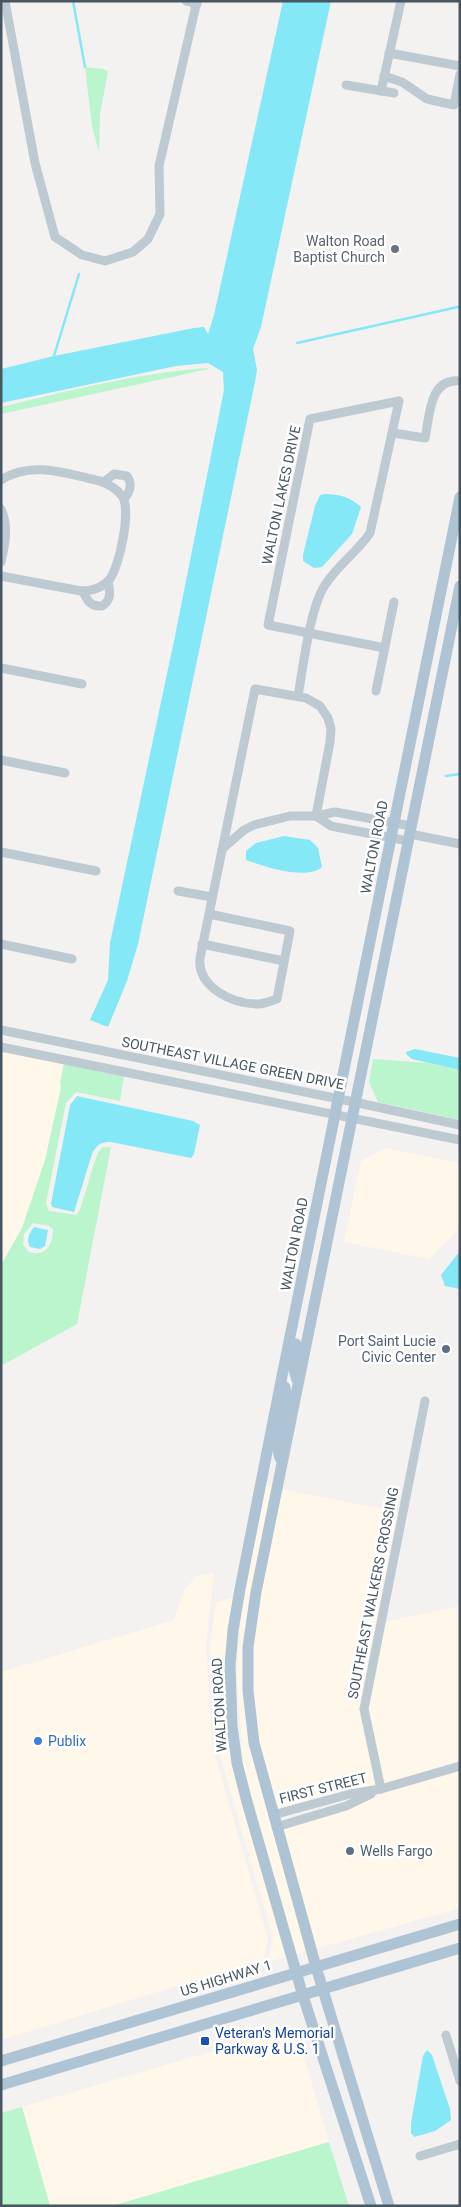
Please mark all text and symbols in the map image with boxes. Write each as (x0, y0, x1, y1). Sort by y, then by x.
place label: Walton Road Baptist Church (293, 233, 385, 265)
marker: Walton Road Baptist Church (389, 243, 401, 255)
street label: WALTON LAKES DRIVE (258, 424, 304, 566)
street label: WALTON ROAD (357, 799, 391, 895)
street label: SOUTHEAST VILLAGE GREEN DRIVE (120, 1034, 346, 1092)
street label: WALTON ROAD (277, 1196, 311, 1292)
place label: Port Saint Lucie Civic Center (338, 1333, 436, 1365)
marker: Port Saint Lucie Civic Center (440, 1343, 452, 1355)
street label: SOUTHEAST WALKERS CROSSING (345, 1486, 401, 1700)
street label: WALTON ROAD (209, 1657, 229, 1753)
place label: Publix (48, 1733, 86, 1749)
marker: Publix (32, 1735, 44, 1747)
street label: FIRST STREET (278, 1769, 369, 1807)
place label: Wells Fargo (360, 1843, 433, 1859)
marker: Wells Fargo (344, 1845, 356, 1857)
street label: US HIGHWAY 1 (178, 1957, 274, 1999)
place label: Veteran's Memorial Parkway & U.S. 1 (215, 2025, 334, 2057)
marker: Veteran's Memorial Parkway & U.S. 1 (199, 2035, 211, 2047)

